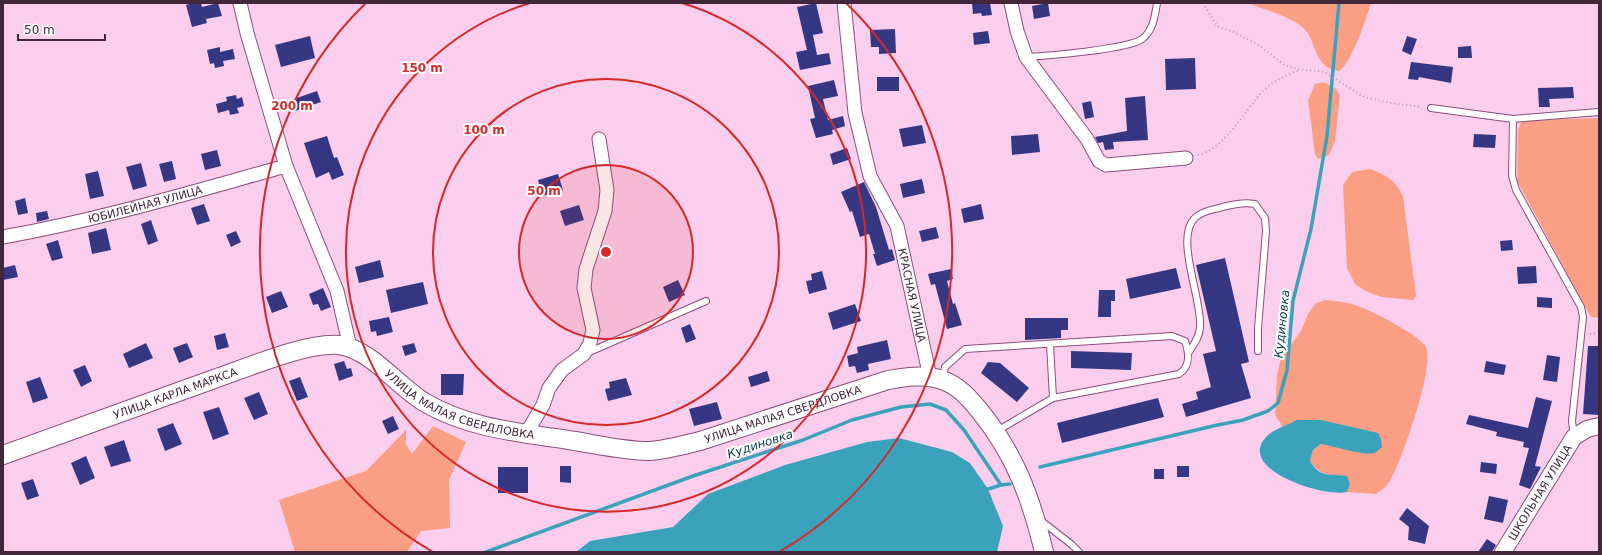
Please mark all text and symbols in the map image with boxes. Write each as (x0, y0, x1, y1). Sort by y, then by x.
scale bar (18, 16, 105, 42)
text: 50 m (24, 23, 55, 37)
text: 150 m (401, 61, 443, 75)
text: 200 m (271, 99, 313, 113)
text: 100 m (463, 123, 505, 137)
street label: ЮБИЛЕЙНАЯ УЛИЦА (87, 184, 204, 226)
text: 50 m (527, 184, 561, 198)
centre of rings (599, 245, 613, 259)
street label: КРАСНАЯ УЛИЦА (895, 247, 928, 344)
water label: Кудиновка (1271, 289, 1293, 359)
street label: УЛИЦА КАРЛА МАРКСА (112, 365, 239, 422)
street label: УЛИЦА МАЛАЯ СВЕРДЛОВКА (382, 367, 536, 442)
street label: УЛИЦА МАЛАЯ СВЕРДЛОВКА (703, 383, 863, 446)
water label: Кудиновка (725, 427, 795, 461)
street label: ШКОЛЬНАЯ УЛИЦА (1506, 442, 1575, 543)

